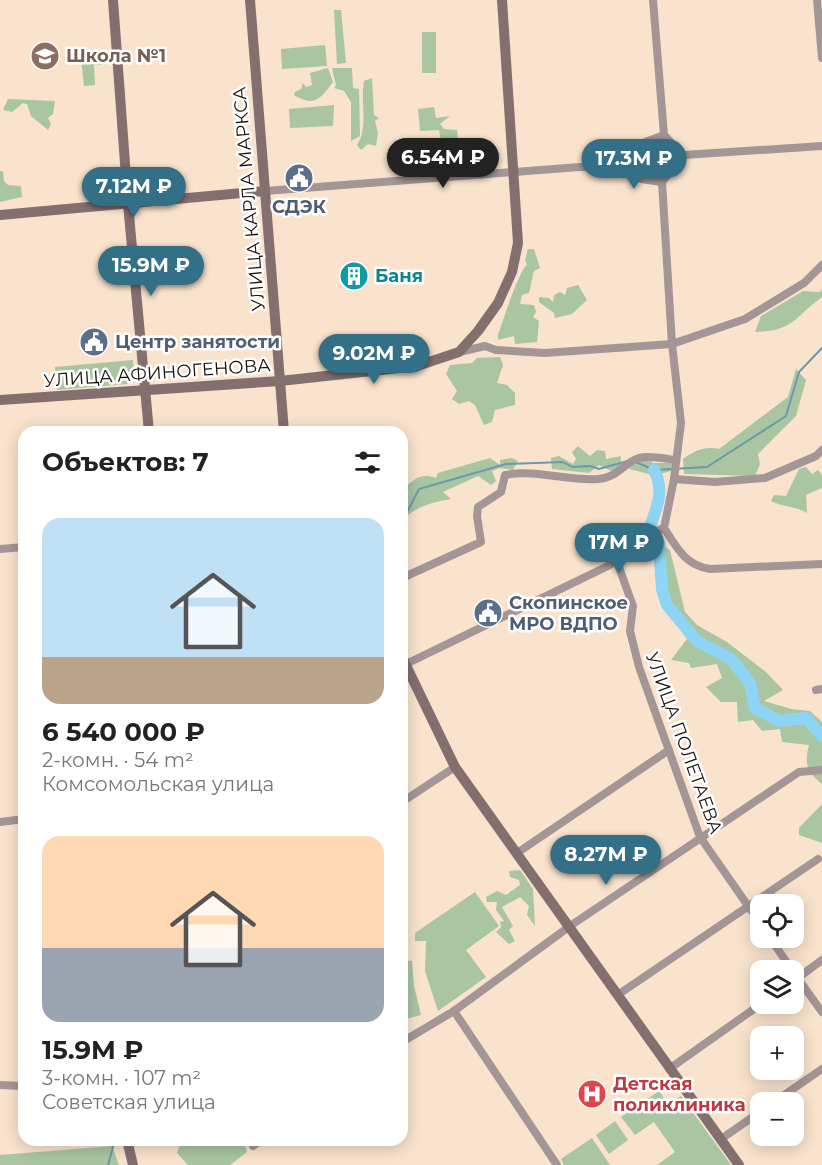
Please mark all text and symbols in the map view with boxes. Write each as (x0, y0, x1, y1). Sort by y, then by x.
school or university icon: Школа №1 (29, 40, 61, 72)
place label: Школа №1 (66, 45, 166, 67)
street label: УЛИЦА КАРЛА МАРКСА (228, 85, 270, 312)
pin: 6.54M ₽ (388, 138, 498, 189)
pin: 17.3M ₽ (579, 139, 689, 190)
text: 6.54M ₽ (401, 145, 485, 169)
text: 17.3M ₽ (596, 146, 672, 170)
public building icon: СДЭК (283, 162, 315, 194)
pin: 7.12M ₽ (79, 167, 189, 218)
text: 7.12M ₽ (96, 174, 172, 198)
place label: СДЭК (272, 196, 327, 218)
pin: 15.9M ₽ (96, 246, 206, 297)
text: 15.9M ₽ (112, 253, 190, 277)
building icon: Баня (338, 260, 370, 292)
place label: Баня (375, 265, 423, 287)
public building icon: Центр занятости (78, 326, 110, 358)
place label: Центр занятости (115, 331, 280, 353)
pin: 9.02M ₽ (319, 334, 429, 385)
text: 9.02M ₽ (332, 341, 416, 365)
street label: УЛИЦА АФИНОГЕНОВА (43, 354, 272, 392)
text: Объектов: 7 (42, 446, 209, 478)
icon: filters (351, 446, 384, 479)
pin: 17M ₽ (577, 523, 661, 574)
text: 17M ₽ (589, 530, 649, 554)
icon: home (159, 557, 267, 665)
place label: Скопинское МРО ВДПО (509, 592, 628, 635)
public building icon: Скопинское МРО ВДПО (472, 597, 504, 629)
street label: УЛИЦА ПОЛЕТАЕВА (641, 649, 727, 837)
text: 6 540 000 ₽ (42, 716, 205, 748)
text: 2-комн. · 54 m² (42, 748, 194, 772)
text: Комсомольская улица (42, 772, 274, 796)
pin: 8.27M ₽ (551, 835, 661, 886)
text: 8.27M ₽ (564, 842, 648, 866)
icon: home (159, 875, 267, 983)
map controls (750, 894, 804, 1146)
button: locate (750, 894, 804, 948)
button: layers (750, 960, 804, 1014)
button: + (750, 1026, 804, 1080)
text: 15.9M ₽ (42, 1034, 143, 1066)
text: 3-комн. · 107 m² (42, 1066, 201, 1090)
place label: Детская поликлиника (613, 1073, 746, 1116)
hospital icon: Детская поликлиника (576, 1078, 608, 1110)
text: Советская улица (42, 1090, 216, 1114)
button: − (750, 1092, 804, 1146)

